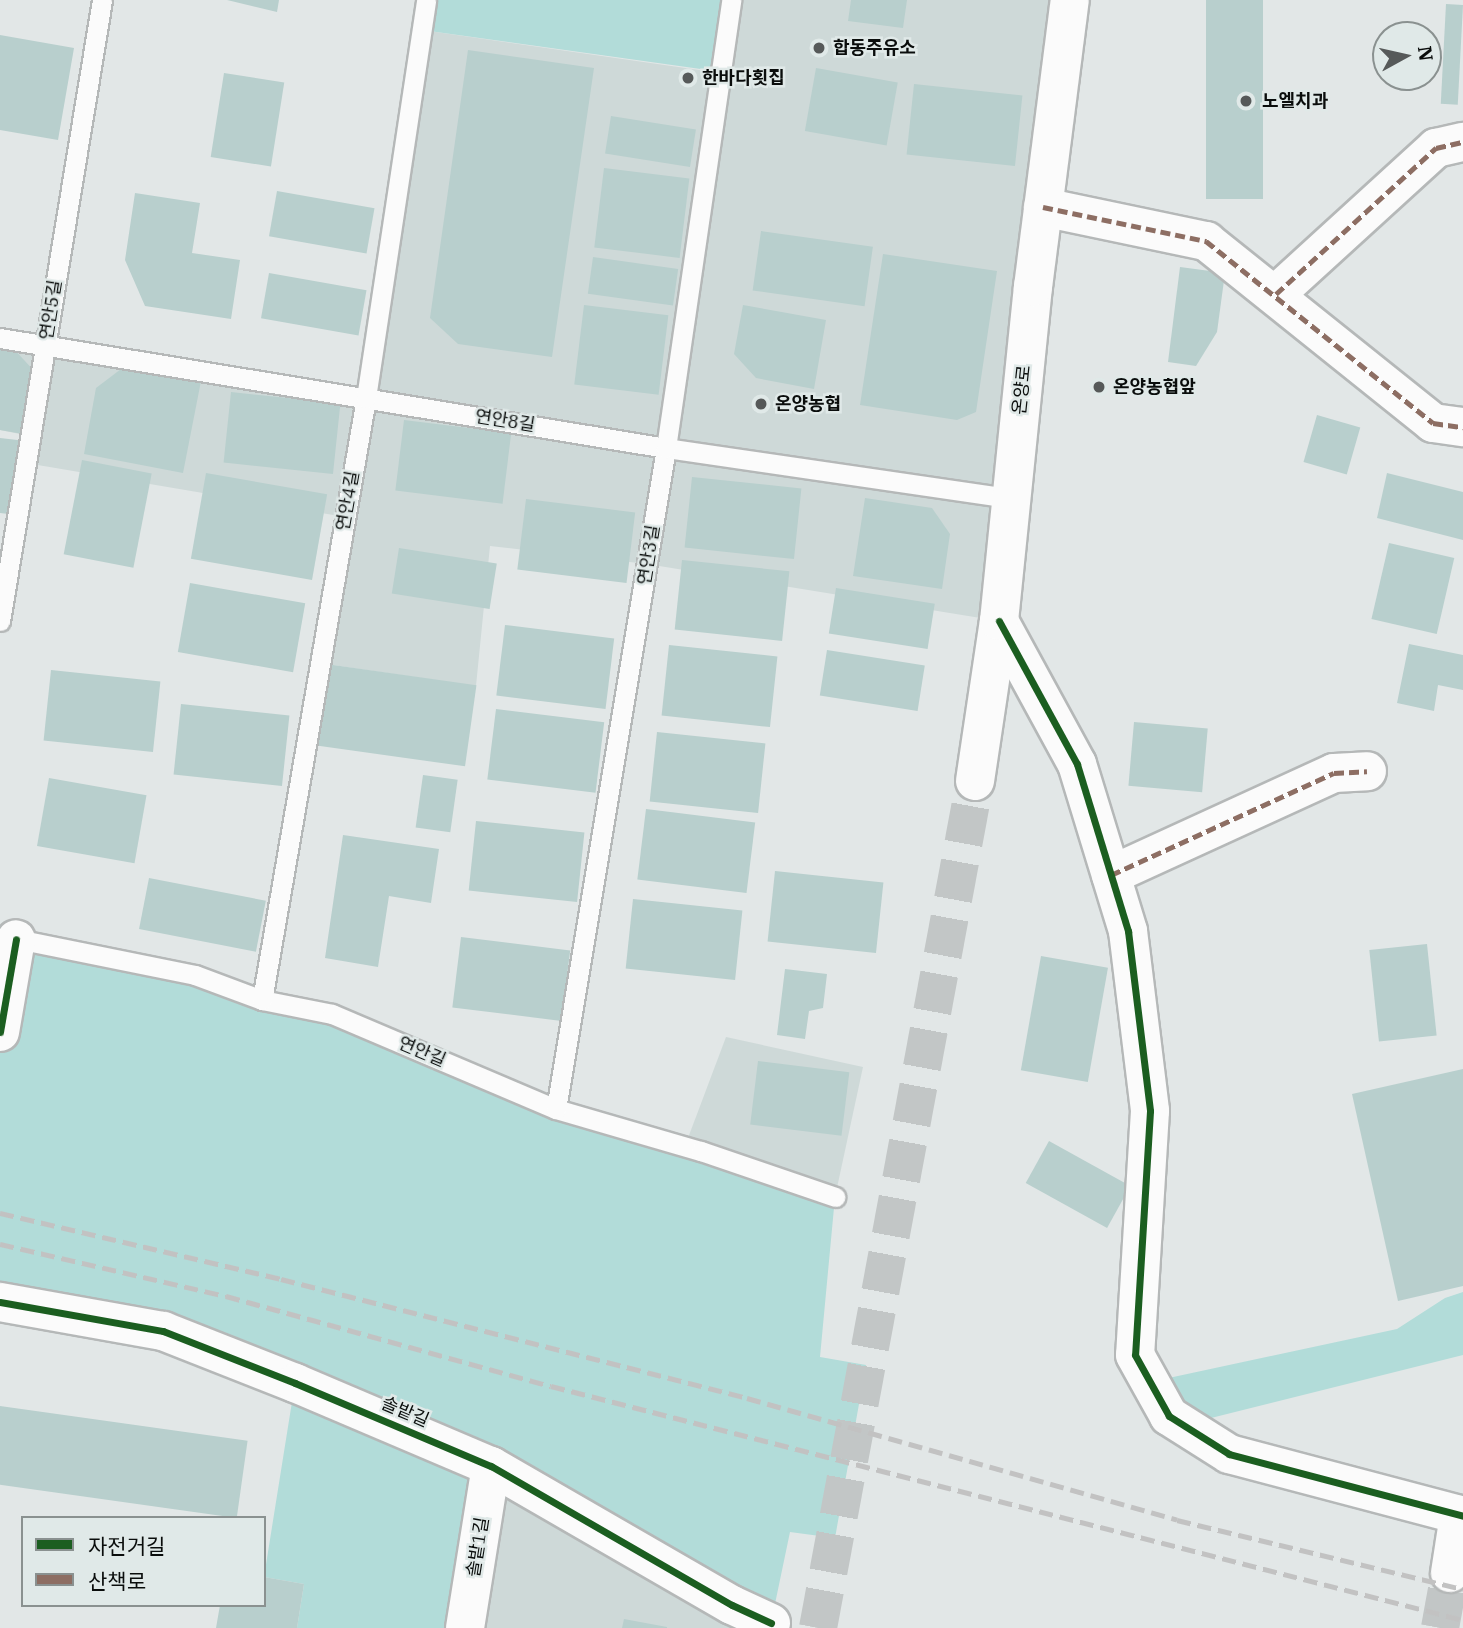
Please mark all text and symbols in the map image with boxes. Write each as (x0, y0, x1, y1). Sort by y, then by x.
north arrow (1372, 21, 1442, 91)
place label: 합동주유소 (833, 37, 916, 59)
marker: 합동주유소 (811, 40, 827, 56)
text: N (1413, 44, 1439, 62)
place label: 한바다횟집 (702, 67, 785, 89)
marker: 한바다횟집 (680, 70, 696, 86)
place label: 노엘치과 (1262, 90, 1328, 112)
marker: 노엘치과 (1236, 91, 1256, 111)
street label: 연안5길 (36, 278, 66, 342)
street label: 온양로 (1009, 364, 1035, 416)
place label: 온양농협앞 (1113, 376, 1196, 398)
marker: 온양농협앞 (1091, 379, 1107, 395)
place label: 온양농협 (775, 393, 841, 415)
marker: 온양농협 (753, 396, 769, 412)
street label: 연안8길 (473, 406, 537, 436)
street label: 연안4길 (332, 469, 364, 533)
street label: 연안3길 (634, 523, 664, 587)
street label: 연안길 (395, 1032, 449, 1072)
street label: 솔밭길 (378, 1392, 432, 1432)
street label: 솔밭1길 (463, 1515, 493, 1579)
legend (21, 1516, 266, 1607)
text: 자전거길 (88, 1532, 165, 1560)
text: 산책로 (88, 1567, 146, 1595)

